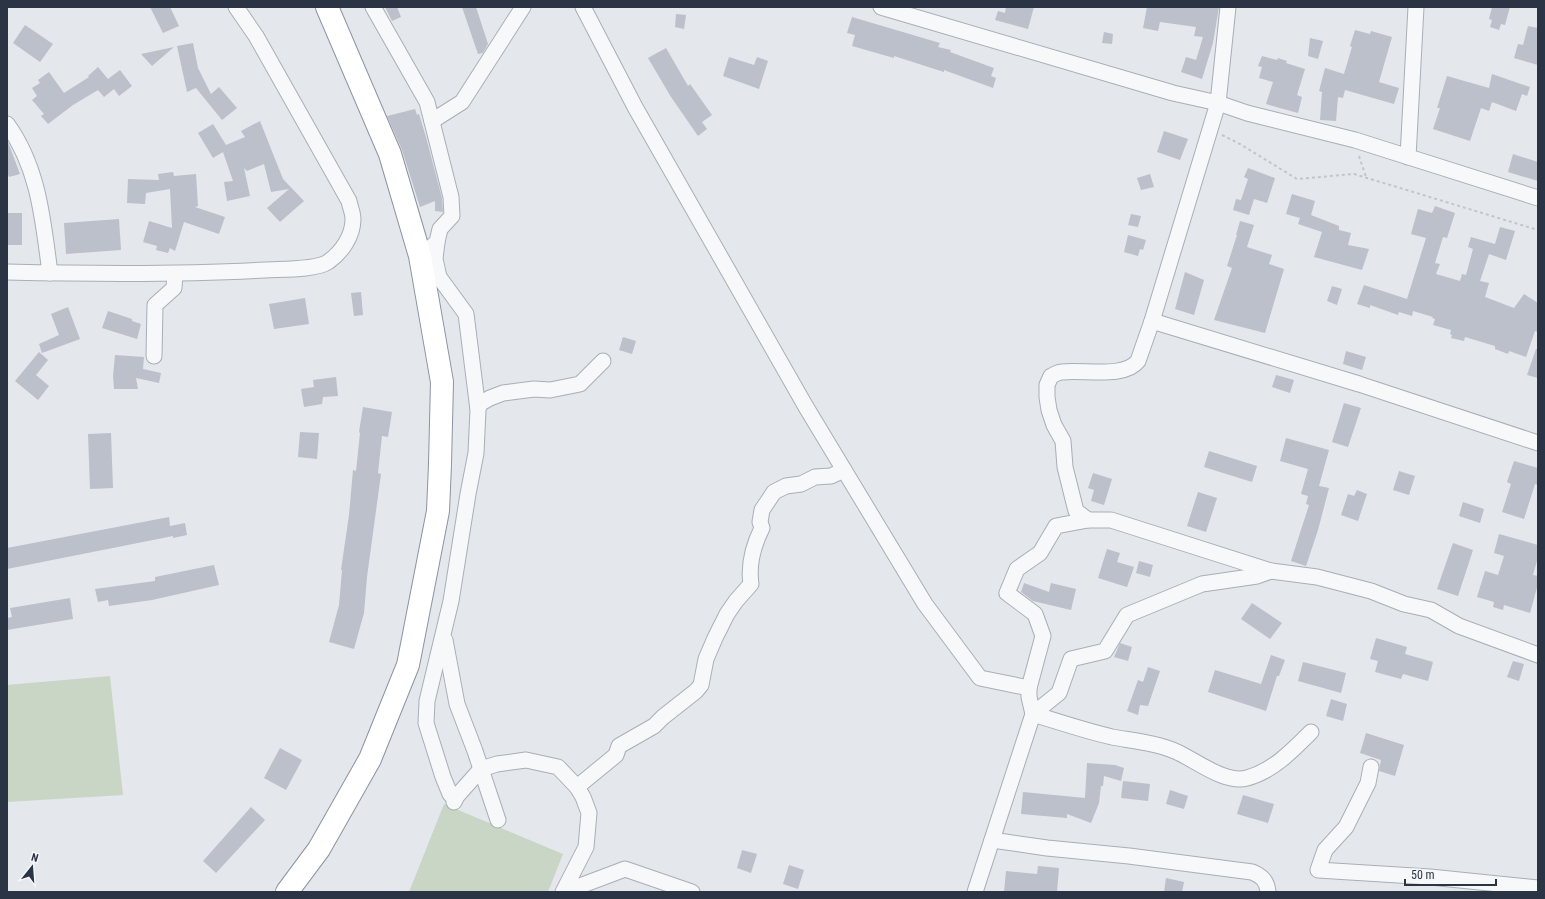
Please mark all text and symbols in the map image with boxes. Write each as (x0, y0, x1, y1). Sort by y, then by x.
north arrow (12, 847, 52, 887)
text: N (30, 851, 40, 865)
scale bar (1405, 861, 1496, 887)
text: 50 m (1411, 868, 1435, 882)

